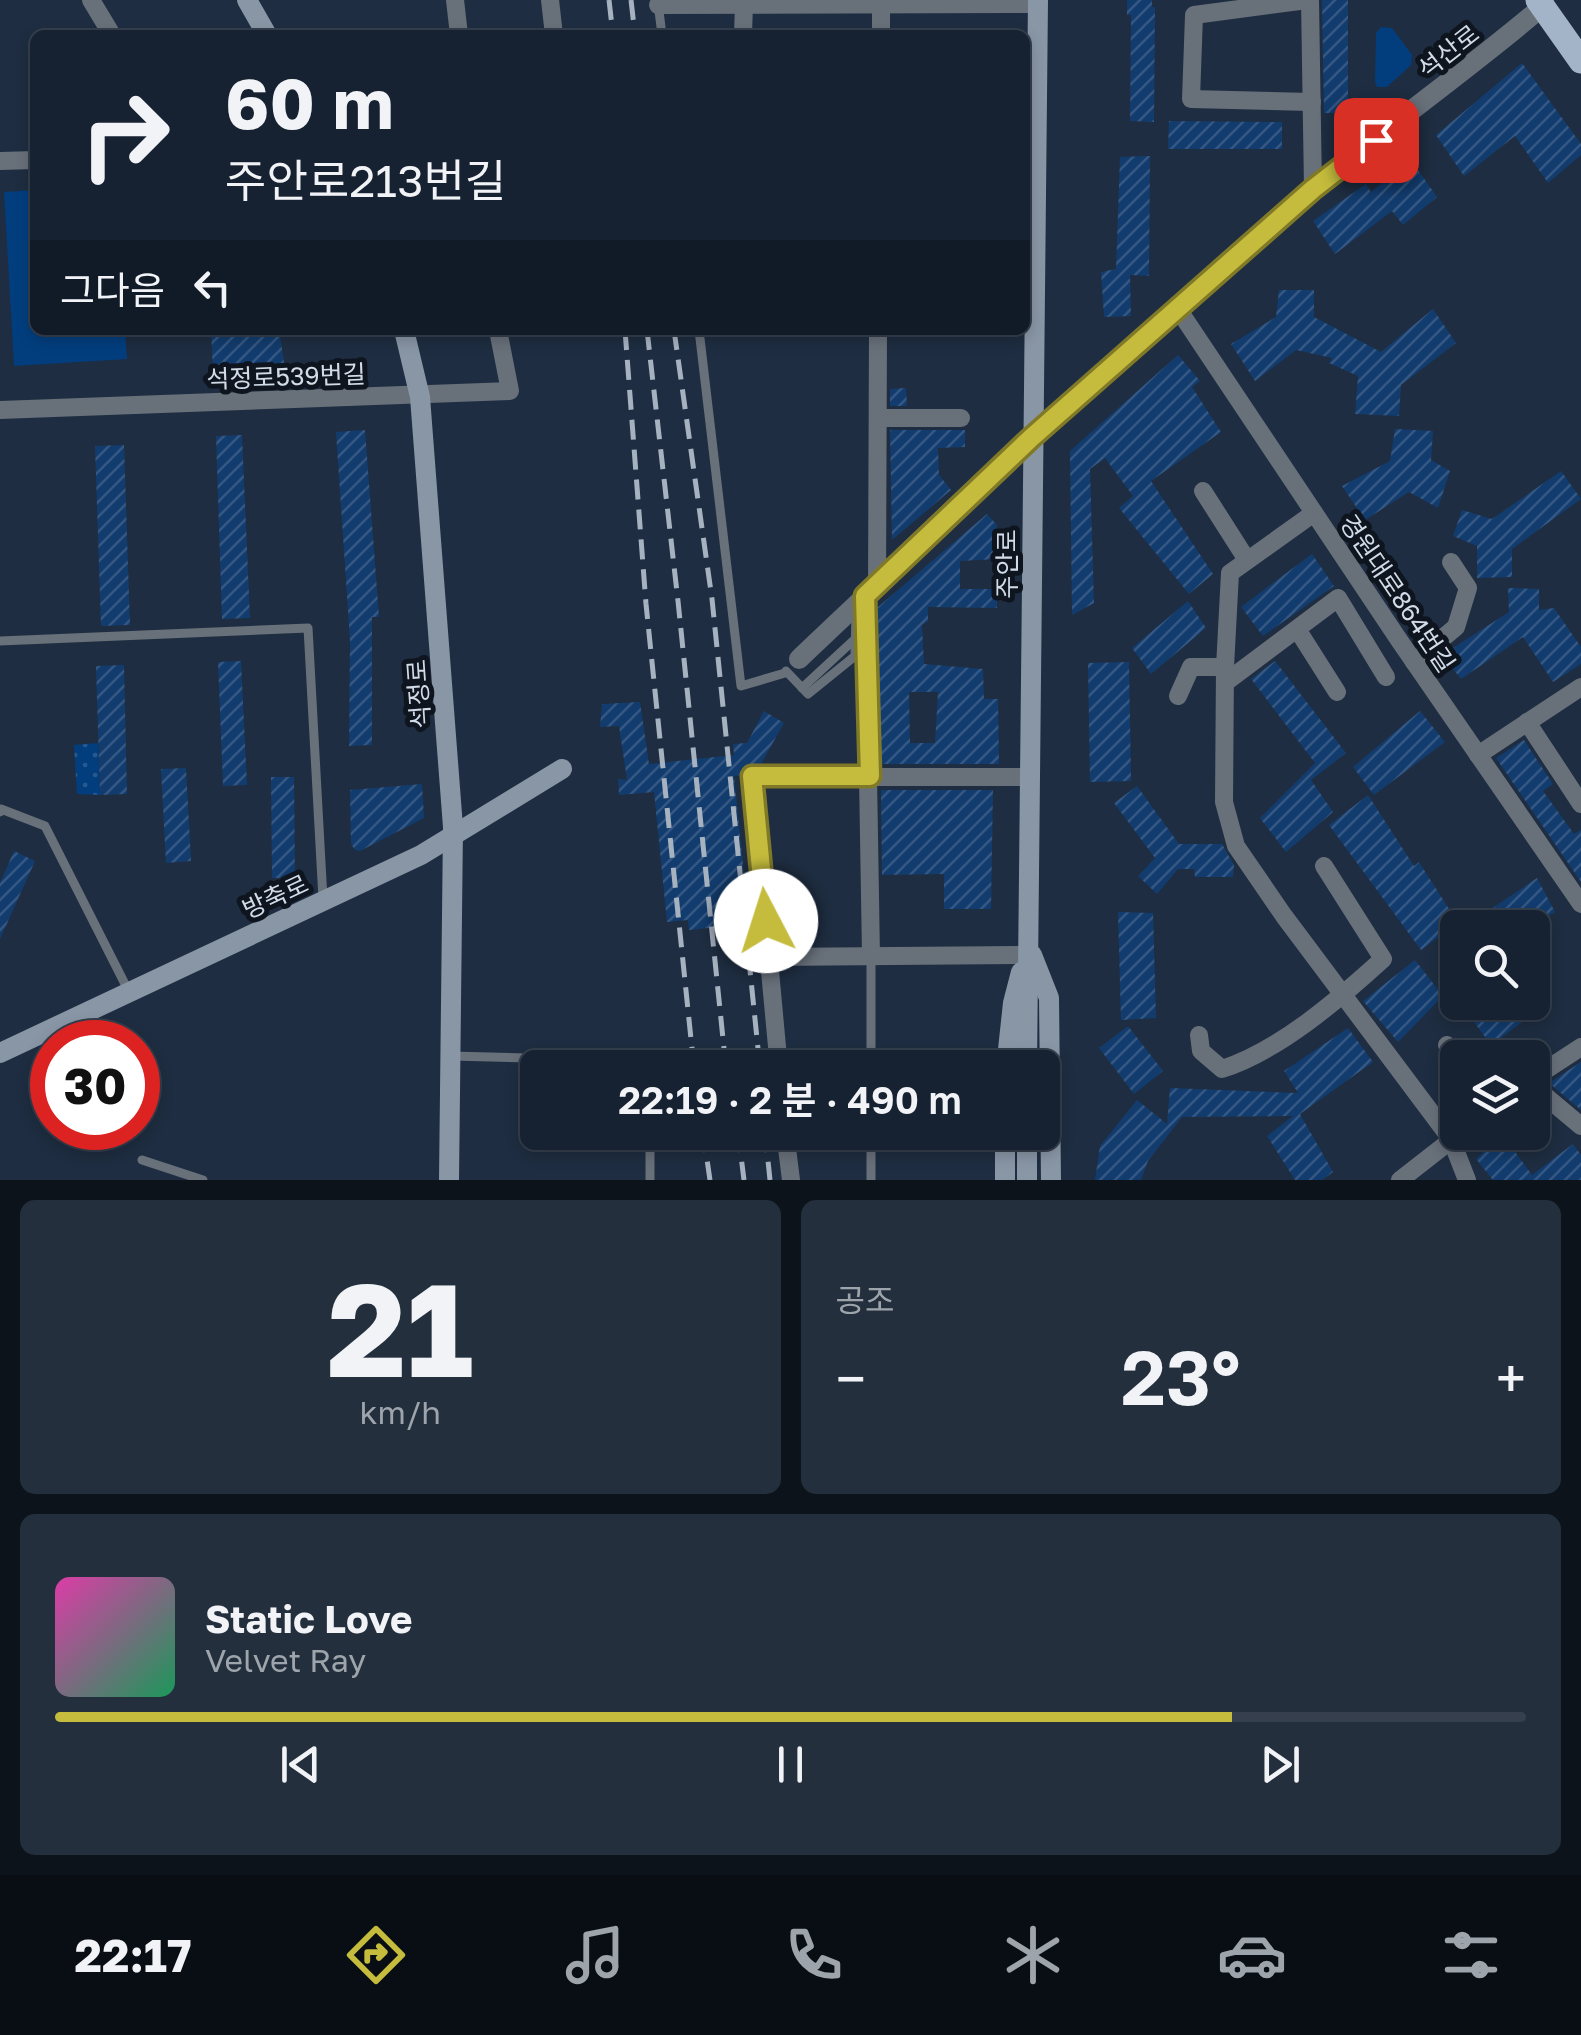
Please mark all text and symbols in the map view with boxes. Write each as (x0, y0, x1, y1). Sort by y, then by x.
street label: 석산로 (1411, 18, 1485, 84)
text: 60 m (225, 60, 394, 144)
icon: right (60, 70, 190, 200)
pin (1334, 98, 1419, 183)
icon: arrive (1349, 113, 1404, 168)
text: 주안로213번길 (225, 153, 506, 207)
icon: left (185, 260, 240, 315)
text: 그다음 (60, 267, 165, 312)
street label: 석정로539번길 (206, 358, 366, 394)
street label: 경원대로864번길 (1334, 508, 1462, 678)
street label: 주안로 (991, 529, 1022, 599)
street label: 석정로 (400, 658, 436, 730)
street label: 방축로 (237, 867, 313, 925)
position arrow (714, 869, 818, 973)
map controls (1440, 910, 1550, 1150)
button: search (1440, 910, 1550, 1020)
speed limit sign: 30 (30, 1020, 160, 1150)
button: layers (1440, 1040, 1550, 1150)
text: 22:19 · 2 분 · 490 m (618, 1077, 962, 1122)
text: 21 (327, 1250, 473, 1406)
text: 공조 (836, 1281, 894, 1319)
text: 23° (1121, 1331, 1240, 1422)
text: − (836, 1345, 866, 1411)
text: + (1496, 1345, 1526, 1411)
text: km/h (360, 1393, 441, 1431)
text: Static Love (205, 1596, 412, 1641)
text: Velvet Ray (205, 1641, 366, 1679)
icon: previous (273, 1737, 328, 1792)
icon: pause (763, 1737, 818, 1792)
icon: next (1253, 1737, 1308, 1792)
icon: directions (341, 1920, 411, 1990)
icon: music (560, 1920, 630, 1990)
icon: phone (779, 1920, 849, 1990)
icon: climate (998, 1920, 1068, 1990)
icon: car (1217, 1920, 1287, 1990)
icon: filters (1436, 1920, 1506, 1990)
text: 22:17 (75, 1928, 192, 1982)

